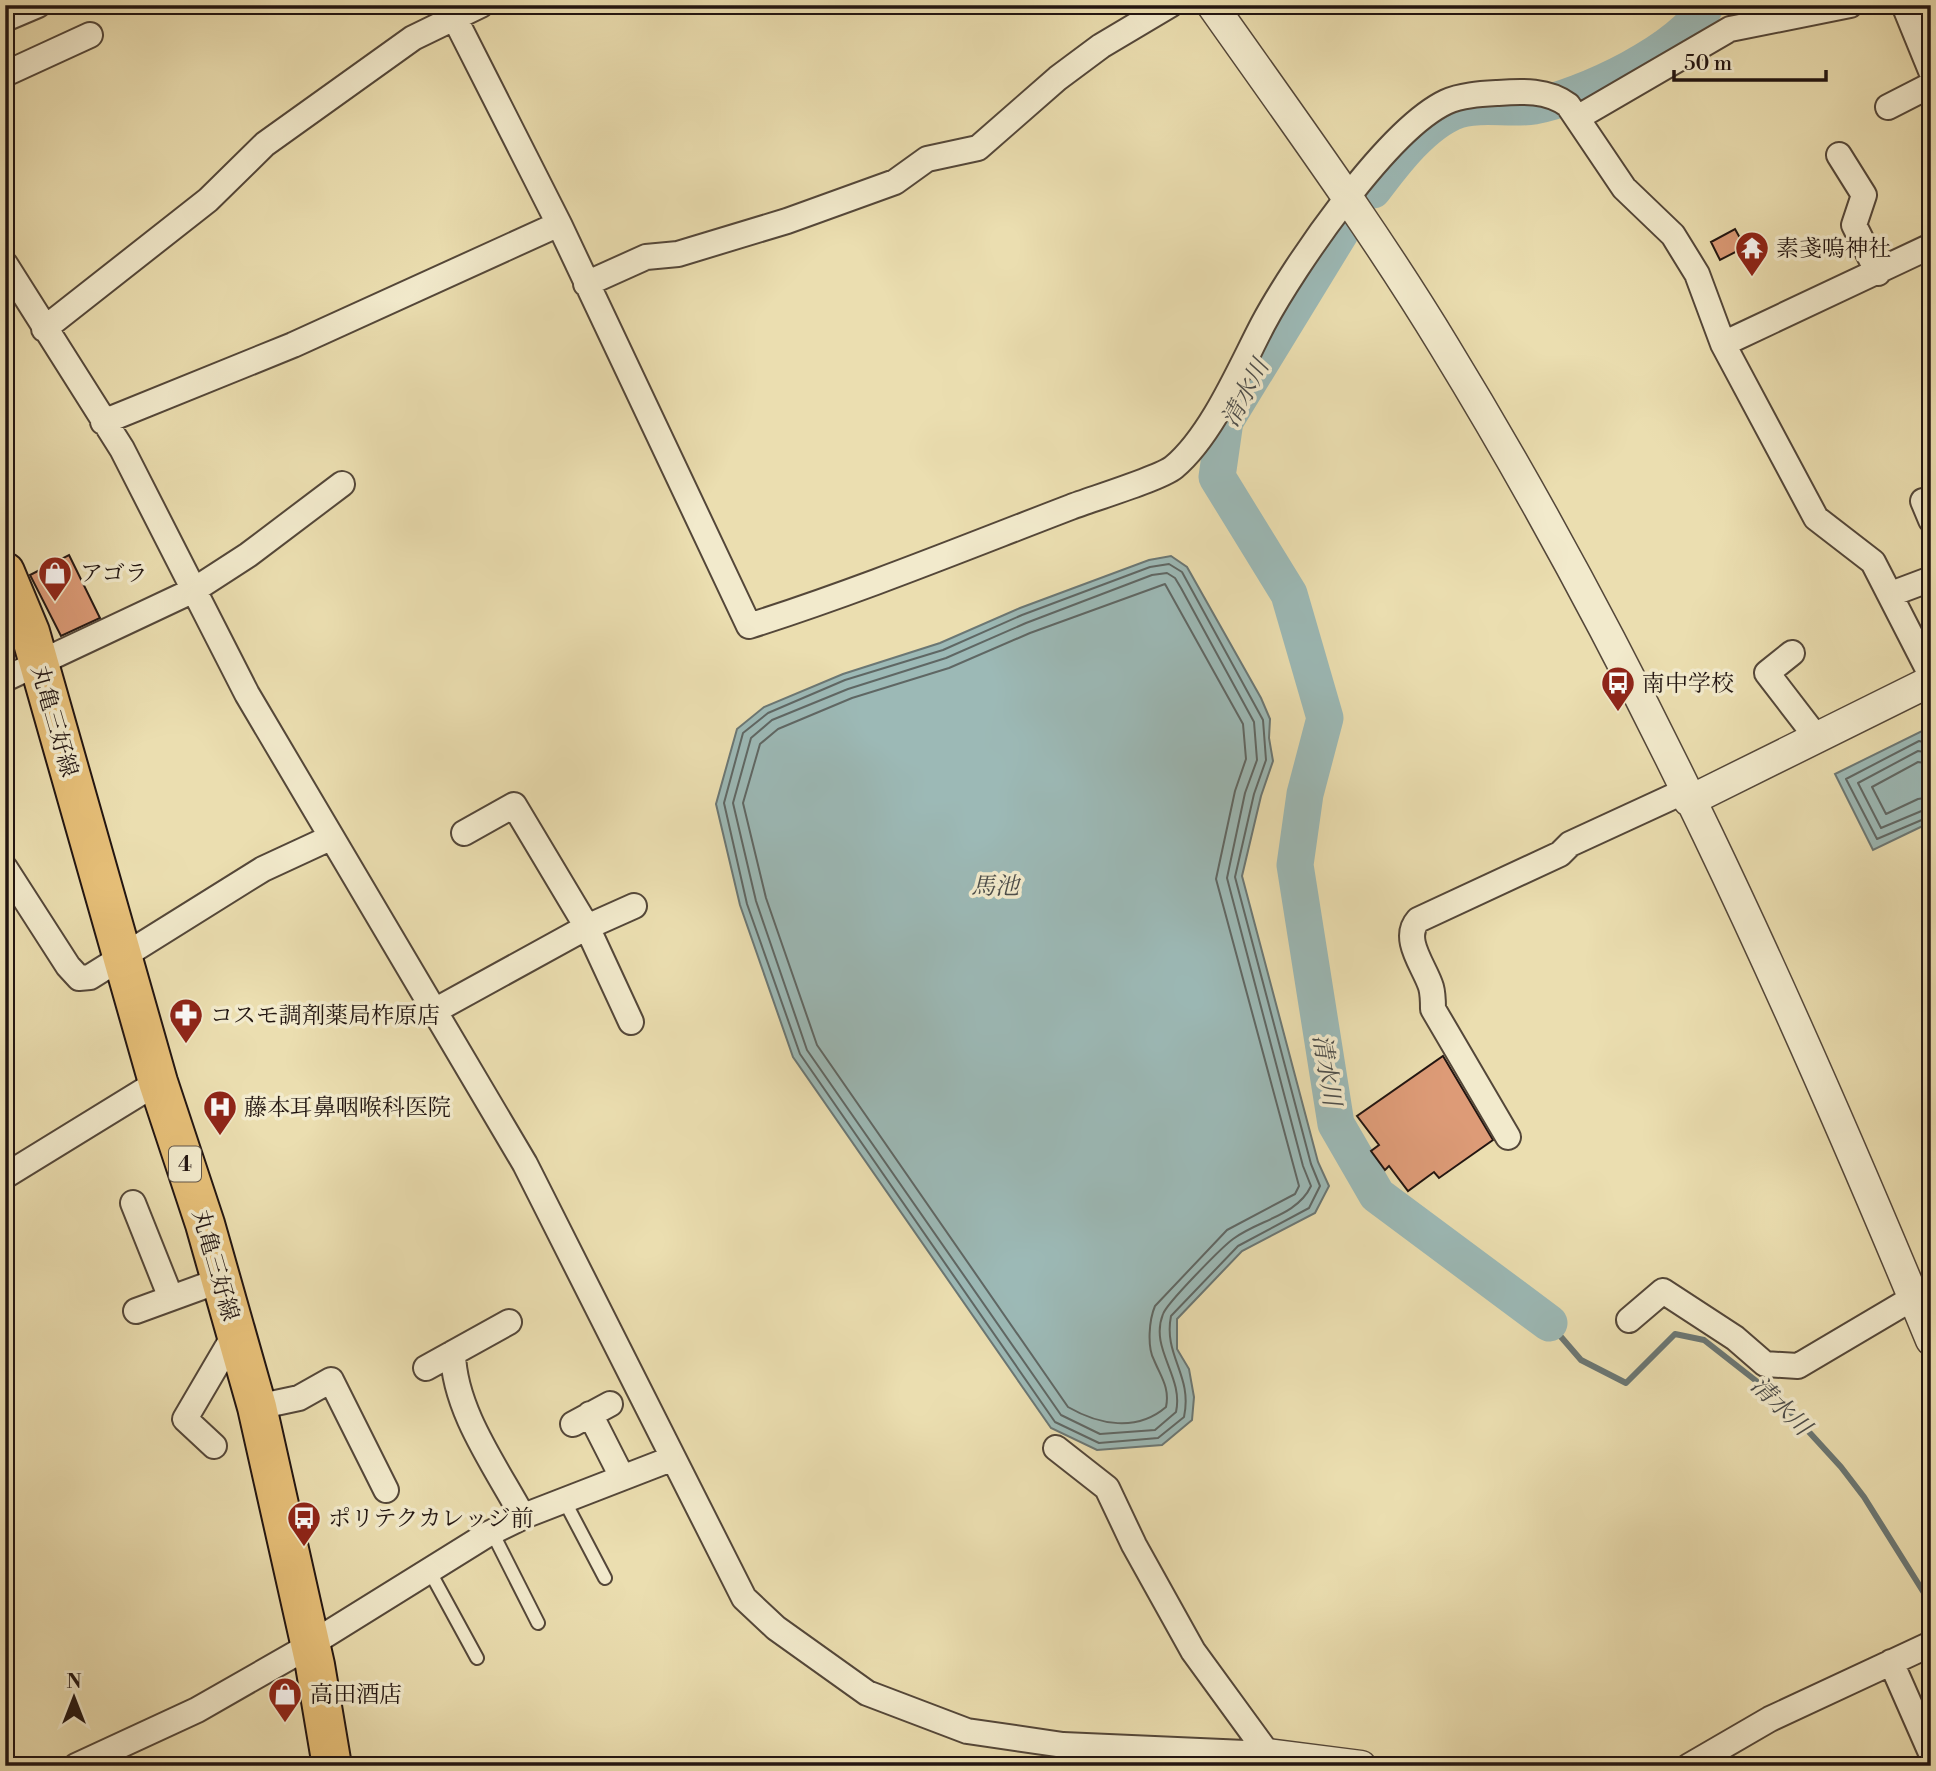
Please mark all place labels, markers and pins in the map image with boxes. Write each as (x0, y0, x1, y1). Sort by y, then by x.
temple icon: 素戔嗚神社 (1733, 229, 1771, 278)
place label: 素戔嗚神社 (1776, 235, 1891, 263)
shop icon: アゴラ (36, 554, 74, 603)
place label: アゴラ (80, 560, 148, 588)
bus stop icon: 南中学校 (1599, 664, 1637, 713)
place label: 南中学校 (1642, 670, 1734, 698)
pharmacy icon: コスモ調剤薬局柞原店 (167, 996, 205, 1045)
place label: コスモ調剤薬局柞原店 (210, 1002, 440, 1030)
hospital icon: 藤本耳鼻咽喉科医院 (201, 1088, 239, 1137)
place label: 藤本耳鼻咽喉科医院 (244, 1094, 451, 1122)
bus stop icon: ポリテクカレッジ前 (285, 1499, 323, 1548)
place label: ポリテクカレッジ前 (328, 1505, 533, 1533)
shop icon: 高田酒店 (266, 1675, 304, 1724)
place label: 高田酒店 (310, 1681, 402, 1709)

